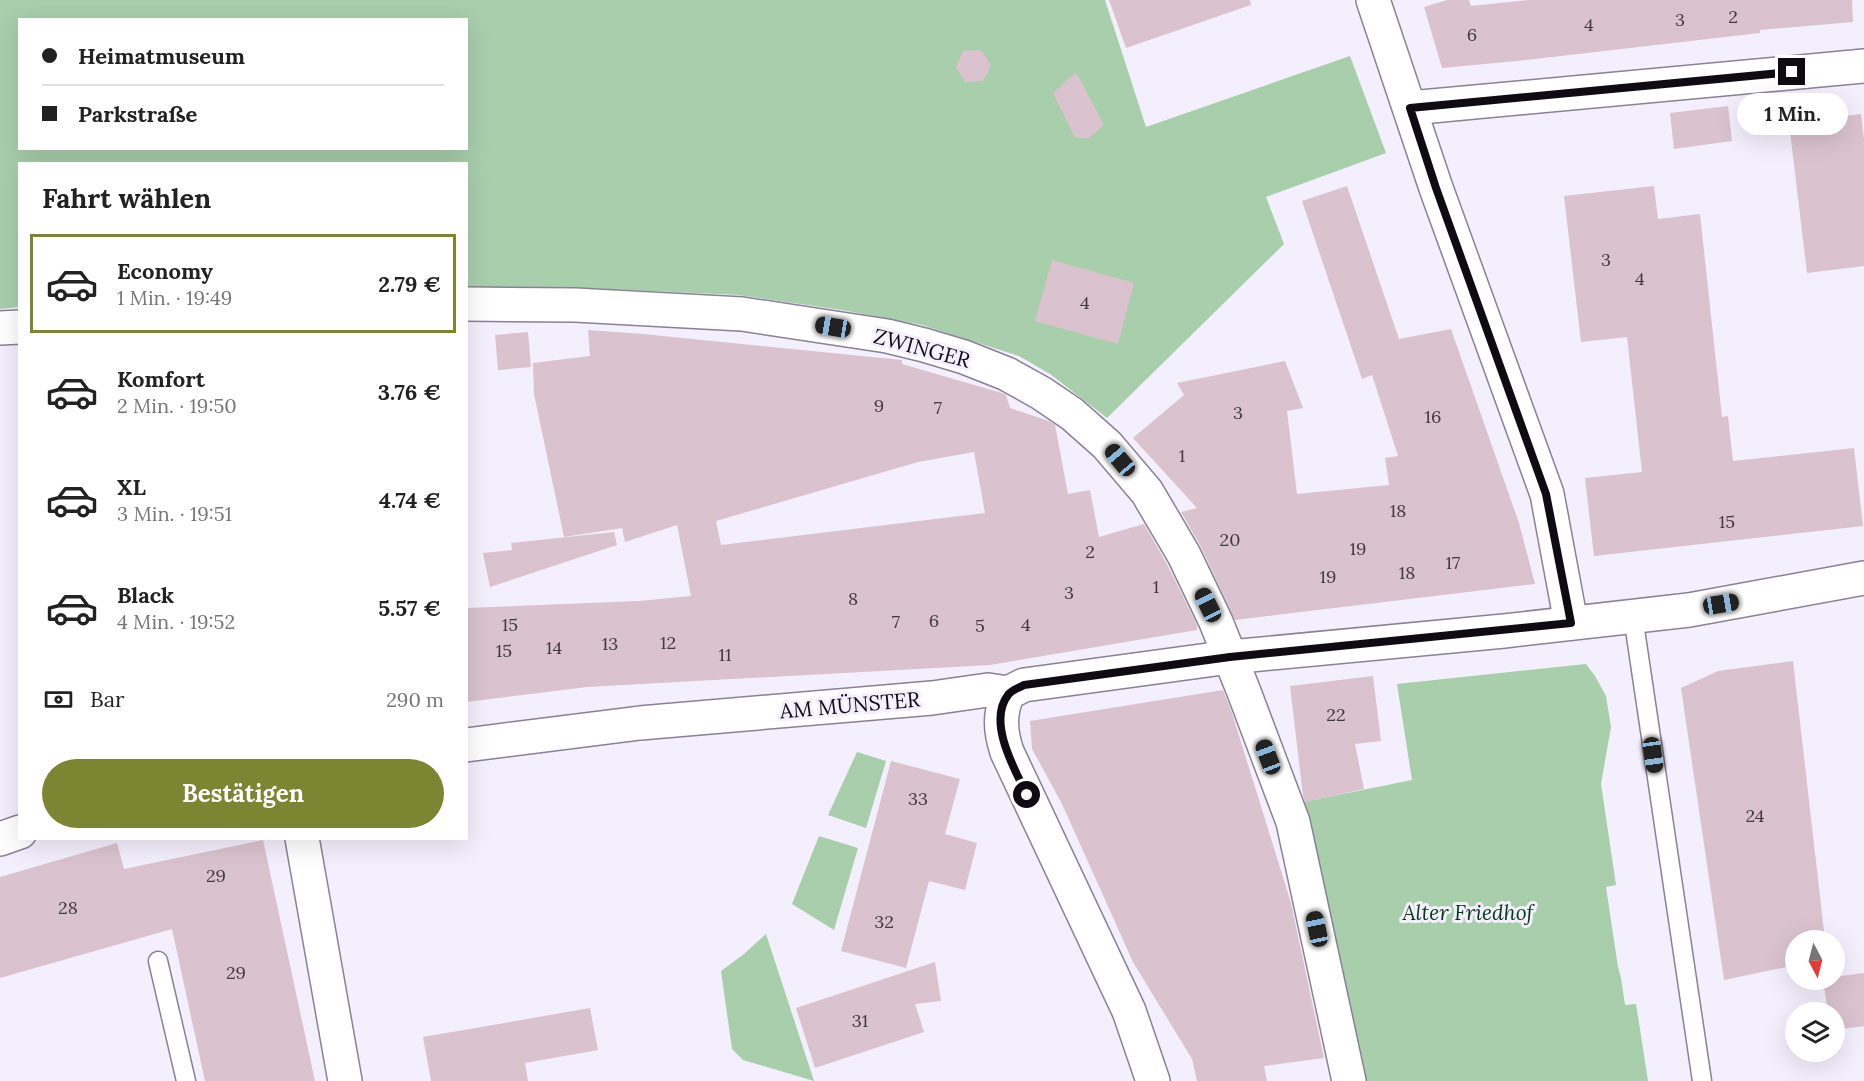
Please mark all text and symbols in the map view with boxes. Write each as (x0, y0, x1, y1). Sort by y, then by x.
house number: 2 (1728, 5, 1738, 28)
house number: 3 (1675, 8, 1685, 31)
house number: 4 (1584, 13, 1594, 36)
house number: 6 (1467, 23, 1477, 46)
text: Heimatmuseum (78, 42, 245, 70)
route end (1778, 58, 1805, 85)
callout: 1 Min. (1736, 93, 1848, 135)
text: Parkstraße (78, 100, 197, 128)
text: 1 Min. (1764, 101, 1821, 126)
text: Fahrt wählen (42, 181, 211, 215)
house number: 3 (1601, 248, 1611, 271)
icon: car (45, 257, 99, 311)
text: Economy (117, 257, 213, 285)
house number: 4 (1635, 267, 1645, 290)
text: 2.79 € (378, 270, 441, 298)
text: 1 Min. · 19:49 (117, 285, 232, 310)
house number: 4 (1080, 291, 1090, 314)
car (814, 315, 852, 339)
street label: ZWINGER (871, 322, 974, 374)
icon: car (45, 365, 99, 419)
text: Komfort (117, 365, 205, 393)
text: 3.76 € (378, 378, 441, 406)
text: 2 Min. · 19:50 (117, 393, 237, 418)
house number: 9 (874, 394, 884, 417)
house number: 7 (934, 396, 942, 419)
house number: 3 (1233, 401, 1243, 424)
house number: 16 (1425, 405, 1441, 428)
car (1102, 440, 1138, 480)
house number: 1 (1179, 444, 1185, 467)
icon: car (45, 473, 99, 527)
text: XL (117, 473, 146, 501)
text: 4.74 € (379, 486, 441, 514)
house number: 18 (1390, 499, 1406, 522)
text: 3 Min. · 19:51 (117, 501, 232, 526)
house number: 15 (1719, 510, 1735, 533)
house number: 20 (1220, 528, 1240, 551)
house number: 19 (1350, 537, 1366, 560)
house number: 2 (1085, 540, 1095, 563)
house number: 17 (1446, 551, 1460, 574)
house number: 18 (1399, 561, 1415, 584)
house number: 19 (1320, 565, 1336, 588)
house number: 1 (1153, 575, 1159, 598)
icon: car (45, 581, 99, 635)
text: Black (117, 581, 174, 609)
house number: 3 (1064, 581, 1074, 604)
car (1192, 585, 1224, 625)
house number: 8 (848, 587, 858, 610)
car (1702, 592, 1740, 616)
text: 5.57 € (378, 594, 441, 622)
text: 4 Min. · 19:52 (117, 609, 235, 634)
house number: 6 (929, 609, 939, 632)
house number: 7 (892, 610, 900, 633)
house number: 15 (502, 613, 518, 636)
house number: 4 (1021, 613, 1031, 636)
house number: 5 (975, 614, 985, 637)
house number: 12 (660, 631, 676, 654)
house number: 13 (602, 632, 618, 655)
house number: 14 (546, 636, 562, 659)
house number: 15 (496, 639, 512, 662)
house number: 11 (718, 643, 732, 666)
icon: cash (42, 683, 75, 716)
text: Bar (90, 685, 125, 713)
street label: AM MÜNSTER (778, 685, 922, 725)
text: 290 m (386, 687, 444, 712)
house number: 22 (1326, 703, 1346, 726)
car (1642, 736, 1664, 774)
car (1253, 737, 1283, 777)
button: Bestätigen (42, 759, 444, 828)
route start (1013, 781, 1040, 808)
house number: 33 (908, 787, 928, 810)
house number: 24 (1745, 804, 1765, 827)
house number: 29 (206, 864, 226, 887)
house number: 28 (58, 896, 78, 919)
park label: Alter Friedhof (1402, 899, 1536, 926)
house number: 32 (874, 910, 894, 933)
car (1304, 910, 1330, 948)
north arrow (1785, 930, 1845, 990)
map controls (1785, 930, 1845, 1062)
house number: 29 (226, 961, 246, 984)
button: layers (1785, 1002, 1845, 1062)
house number: 31 (852, 1009, 868, 1032)

